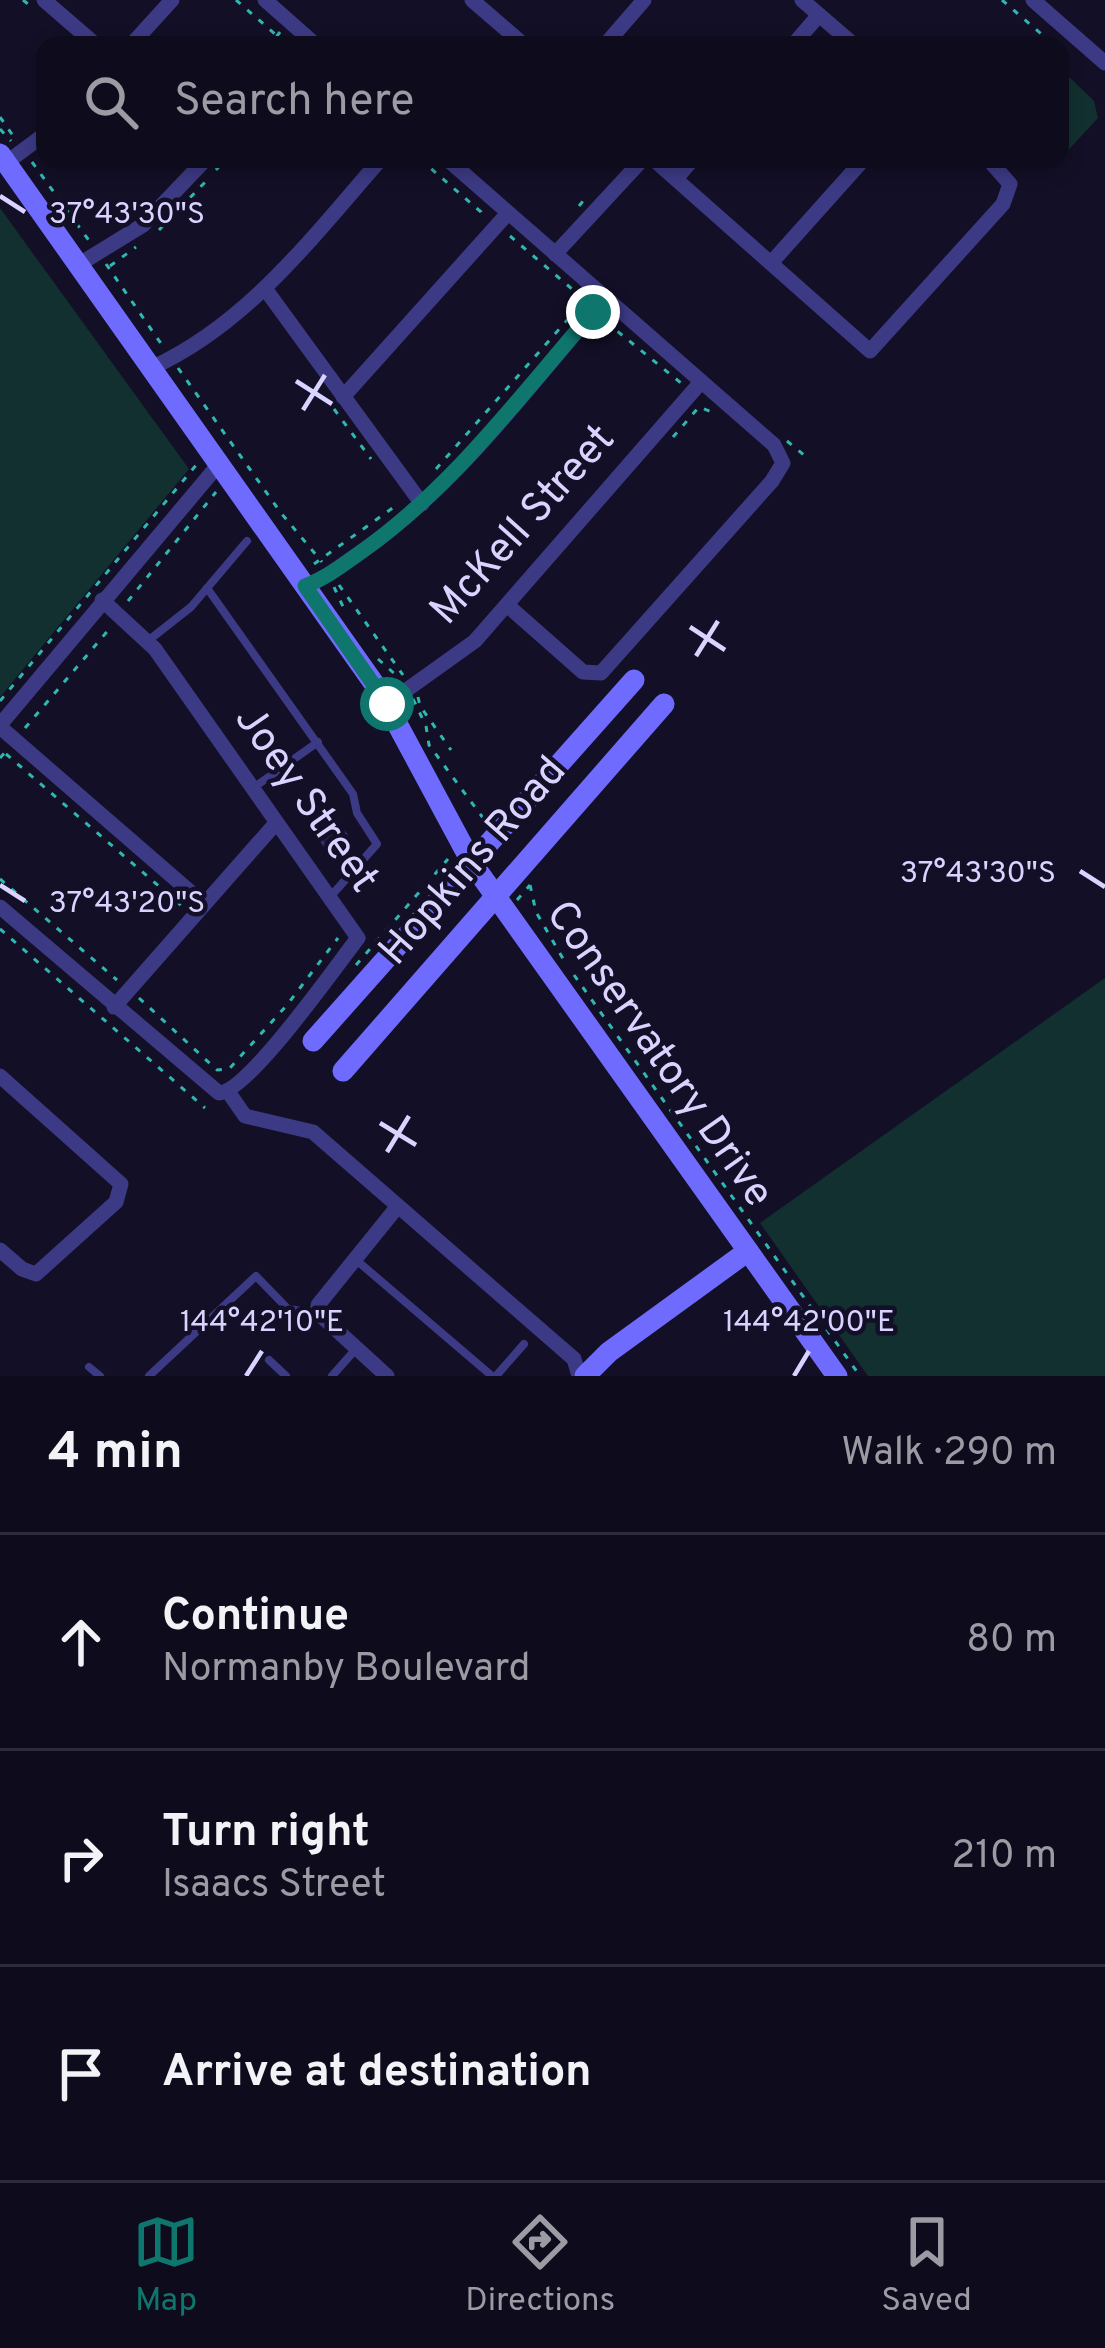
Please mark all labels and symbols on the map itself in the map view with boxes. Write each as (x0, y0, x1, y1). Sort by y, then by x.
text: 37°43'30"S (49, 197, 205, 234)
route end (566, 285, 620, 339)
street label: McKell Street (420, 415, 628, 637)
route start (360, 677, 414, 731)
street label: Joey Street (221, 696, 389, 904)
street label: Hopkins Road (369, 747, 579, 977)
text: 37°43'30"S (900, 856, 1056, 893)
text: 37°43'20"S (49, 886, 205, 923)
street label: Conservatory Drive (532, 891, 784, 1219)
text: 144°42'10"E (180, 1305, 344, 1342)
text: 144°42'00"E (723, 1305, 895, 1342)

